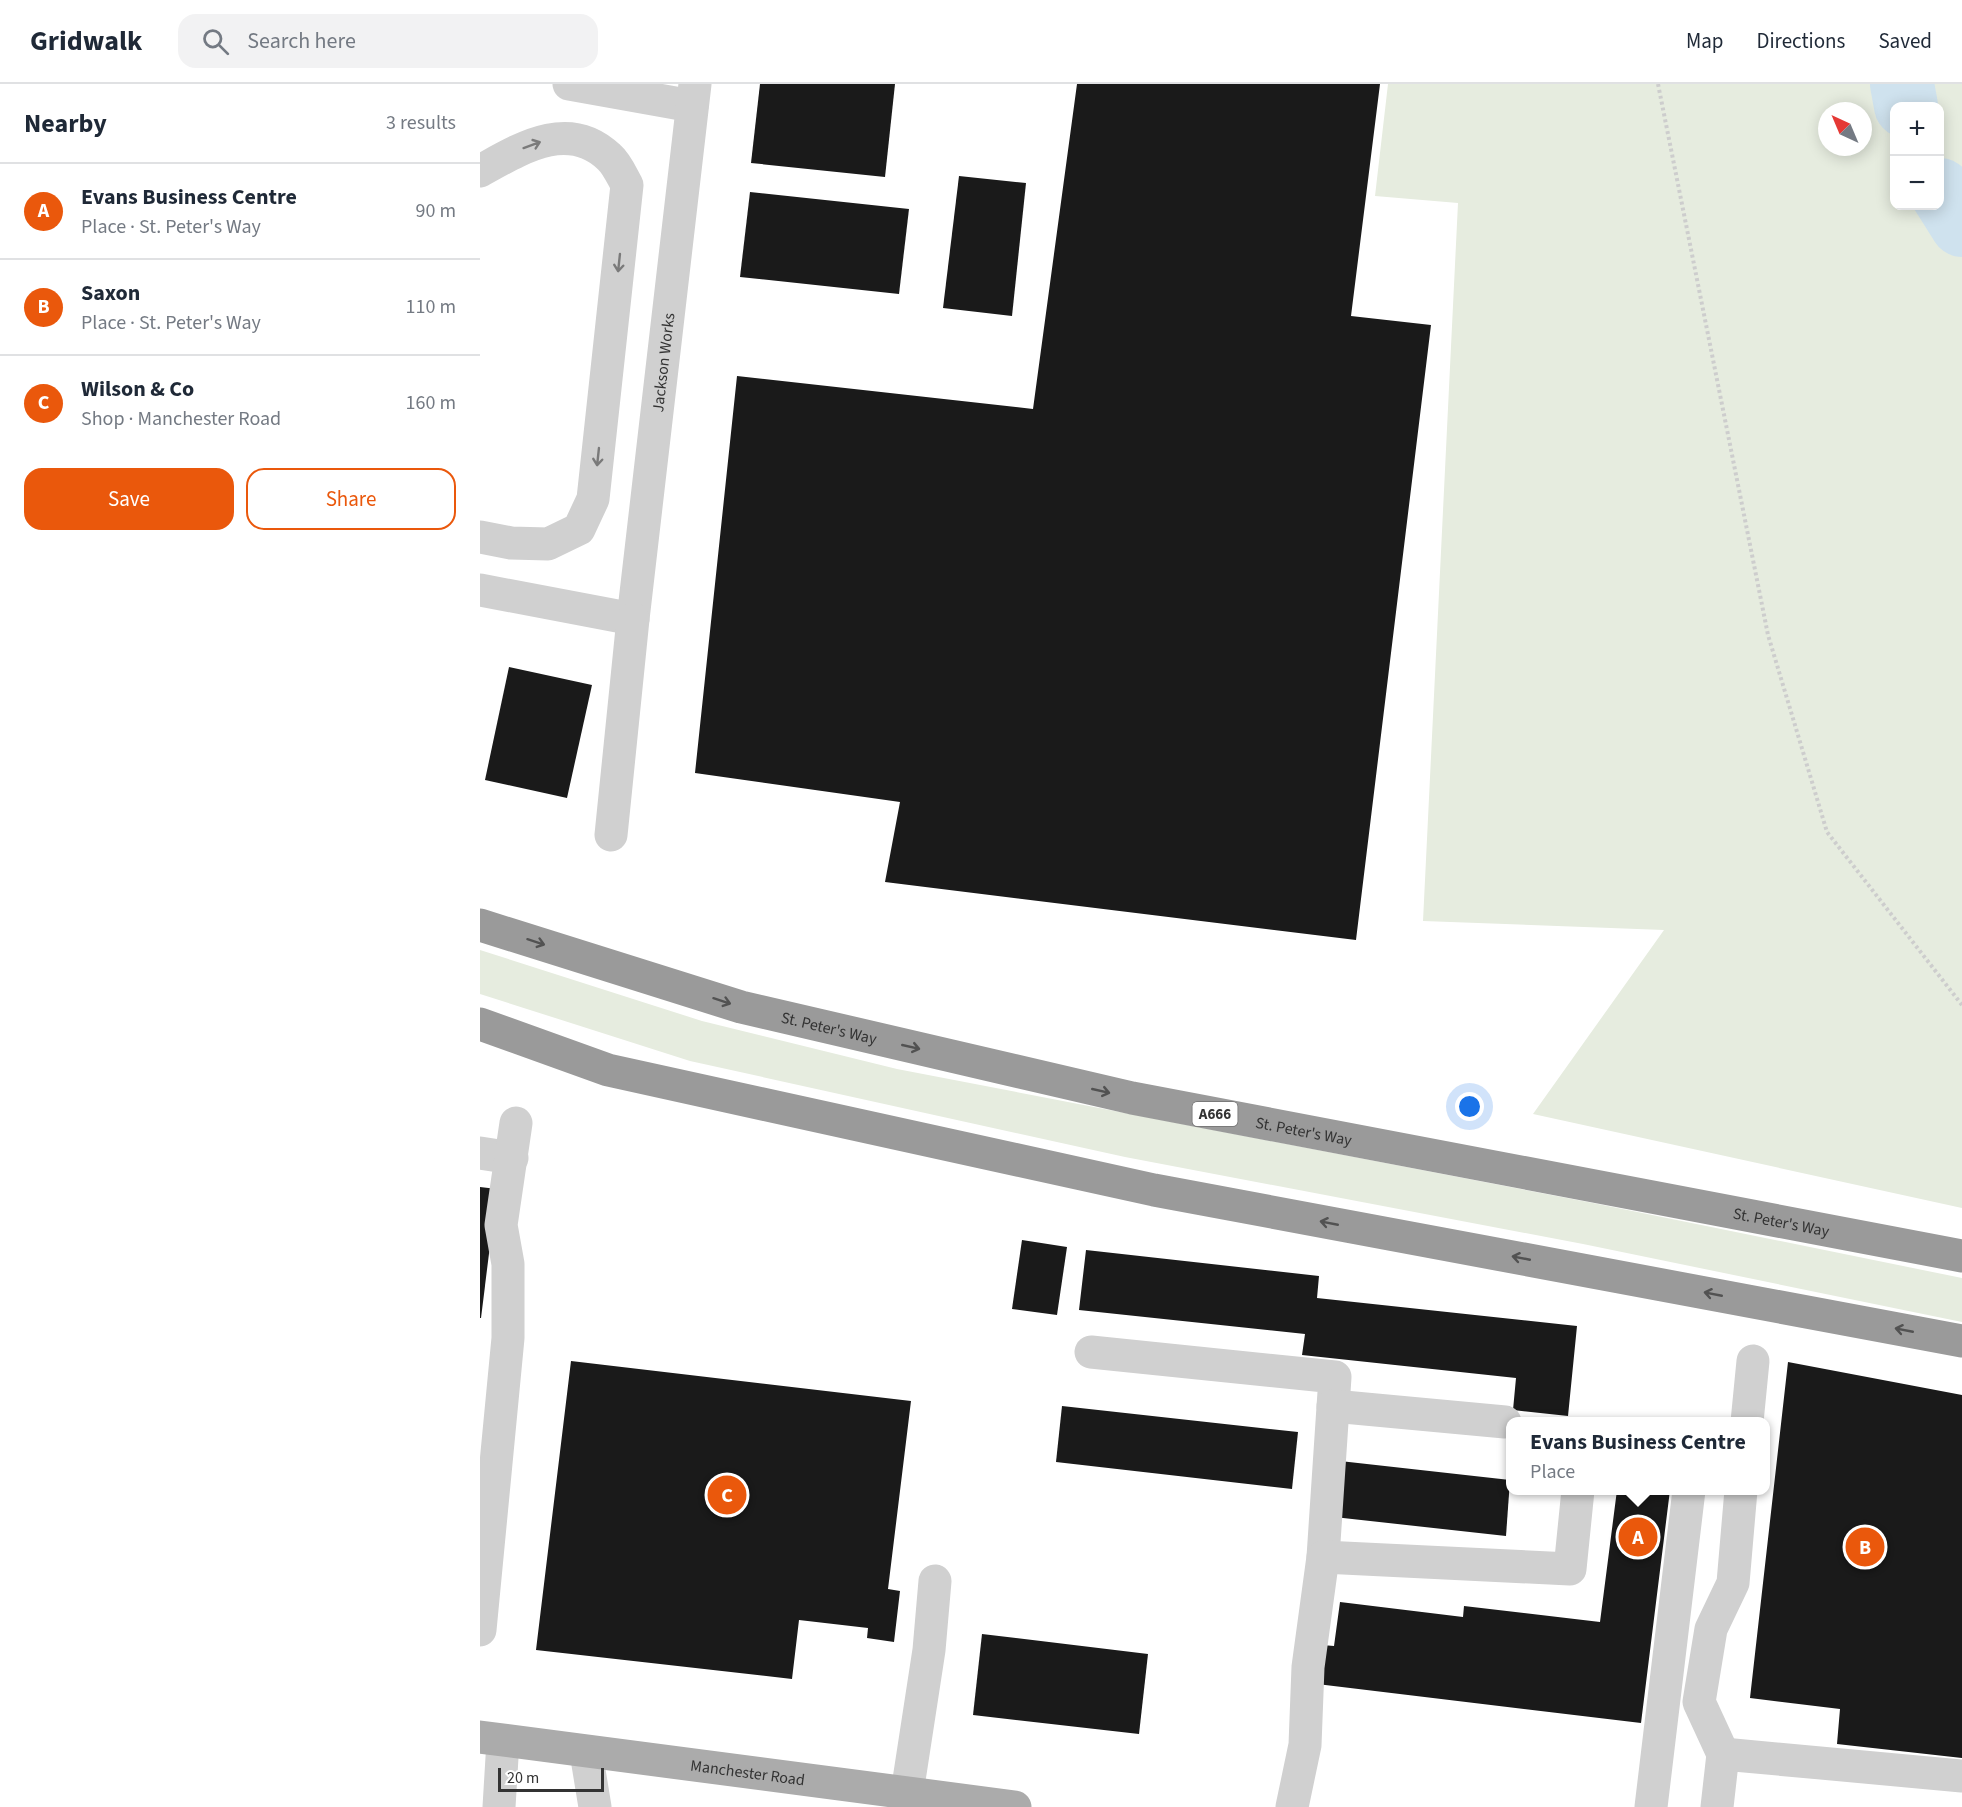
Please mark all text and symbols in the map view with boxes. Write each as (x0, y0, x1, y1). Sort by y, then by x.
search box (178, 14, 598, 68)
text: Gridwalk (30, 21, 142, 61)
icon: search (199, 25, 232, 58)
text: Search here (247, 25, 356, 57)
text: Map (1686, 26, 1724, 56)
text: Directions (1757, 26, 1845, 56)
text: Saved (1878, 26, 1932, 56)
north arrow (1818, 102, 1872, 156)
map controls (1890, 102, 1944, 210)
button: + (1890, 102, 1944, 156)
text: Nearby (24, 105, 107, 142)
text: 3 results (386, 109, 456, 137)
one-way arrow (522, 138, 541, 149)
button: − (1890, 156, 1944, 210)
text: Evans Business Centre (81, 181, 297, 213)
text: A (38, 197, 49, 225)
text: 90 m (416, 197, 456, 225)
text: Place · St. Peter's Way (81, 213, 261, 241)
one-way arrow (613, 253, 624, 273)
text: Saxon (81, 277, 140, 309)
text: B (37, 293, 50, 321)
text: 110 m (406, 293, 456, 321)
text: Place · St. Peter's Way (81, 309, 261, 337)
street label: Jackson Works (647, 311, 680, 413)
text: Wilson & Co (81, 373, 194, 405)
text: C (38, 389, 49, 417)
text: 160 m (406, 389, 456, 417)
text: Shop · Manchester Road (81, 405, 281, 433)
one-way arrow (592, 447, 603, 467)
button: Save (24, 468, 234, 530)
button: Share (246, 468, 456, 530)
one-way arrow (526, 937, 545, 948)
one-way arrow (712, 996, 731, 1007)
street label: St. Peter's Way (779, 1007, 879, 1050)
one-way arrow (901, 1041, 920, 1053)
one-way arrow (1091, 1086, 1110, 1098)
your location (1455, 1092, 1484, 1121)
road number: A666 (1192, 1102, 1238, 1126)
street label: St. Peter's Way (1254, 1112, 1354, 1152)
street label: St. Peter's Way (1731, 1203, 1832, 1243)
one-way arrow (1320, 1217, 1340, 1228)
one-way arrow (1512, 1252, 1531, 1263)
one-way arrow (1703, 1288, 1723, 1299)
one-way arrow (1895, 1324, 1915, 1335)
popup (1506, 1417, 1770, 1495)
text: Evans Business Centre (1530, 1426, 1746, 1458)
text: Place (1530, 1458, 1575, 1486)
pin: C (708, 1472, 746, 1518)
pin: A (1618, 1514, 1658, 1560)
pin: B (1846, 1524, 1884, 1570)
street label: Manchester Road (689, 1755, 806, 1791)
scale bar (498, 1765, 604, 1792)
text: 20 m (507, 1767, 539, 1789)

